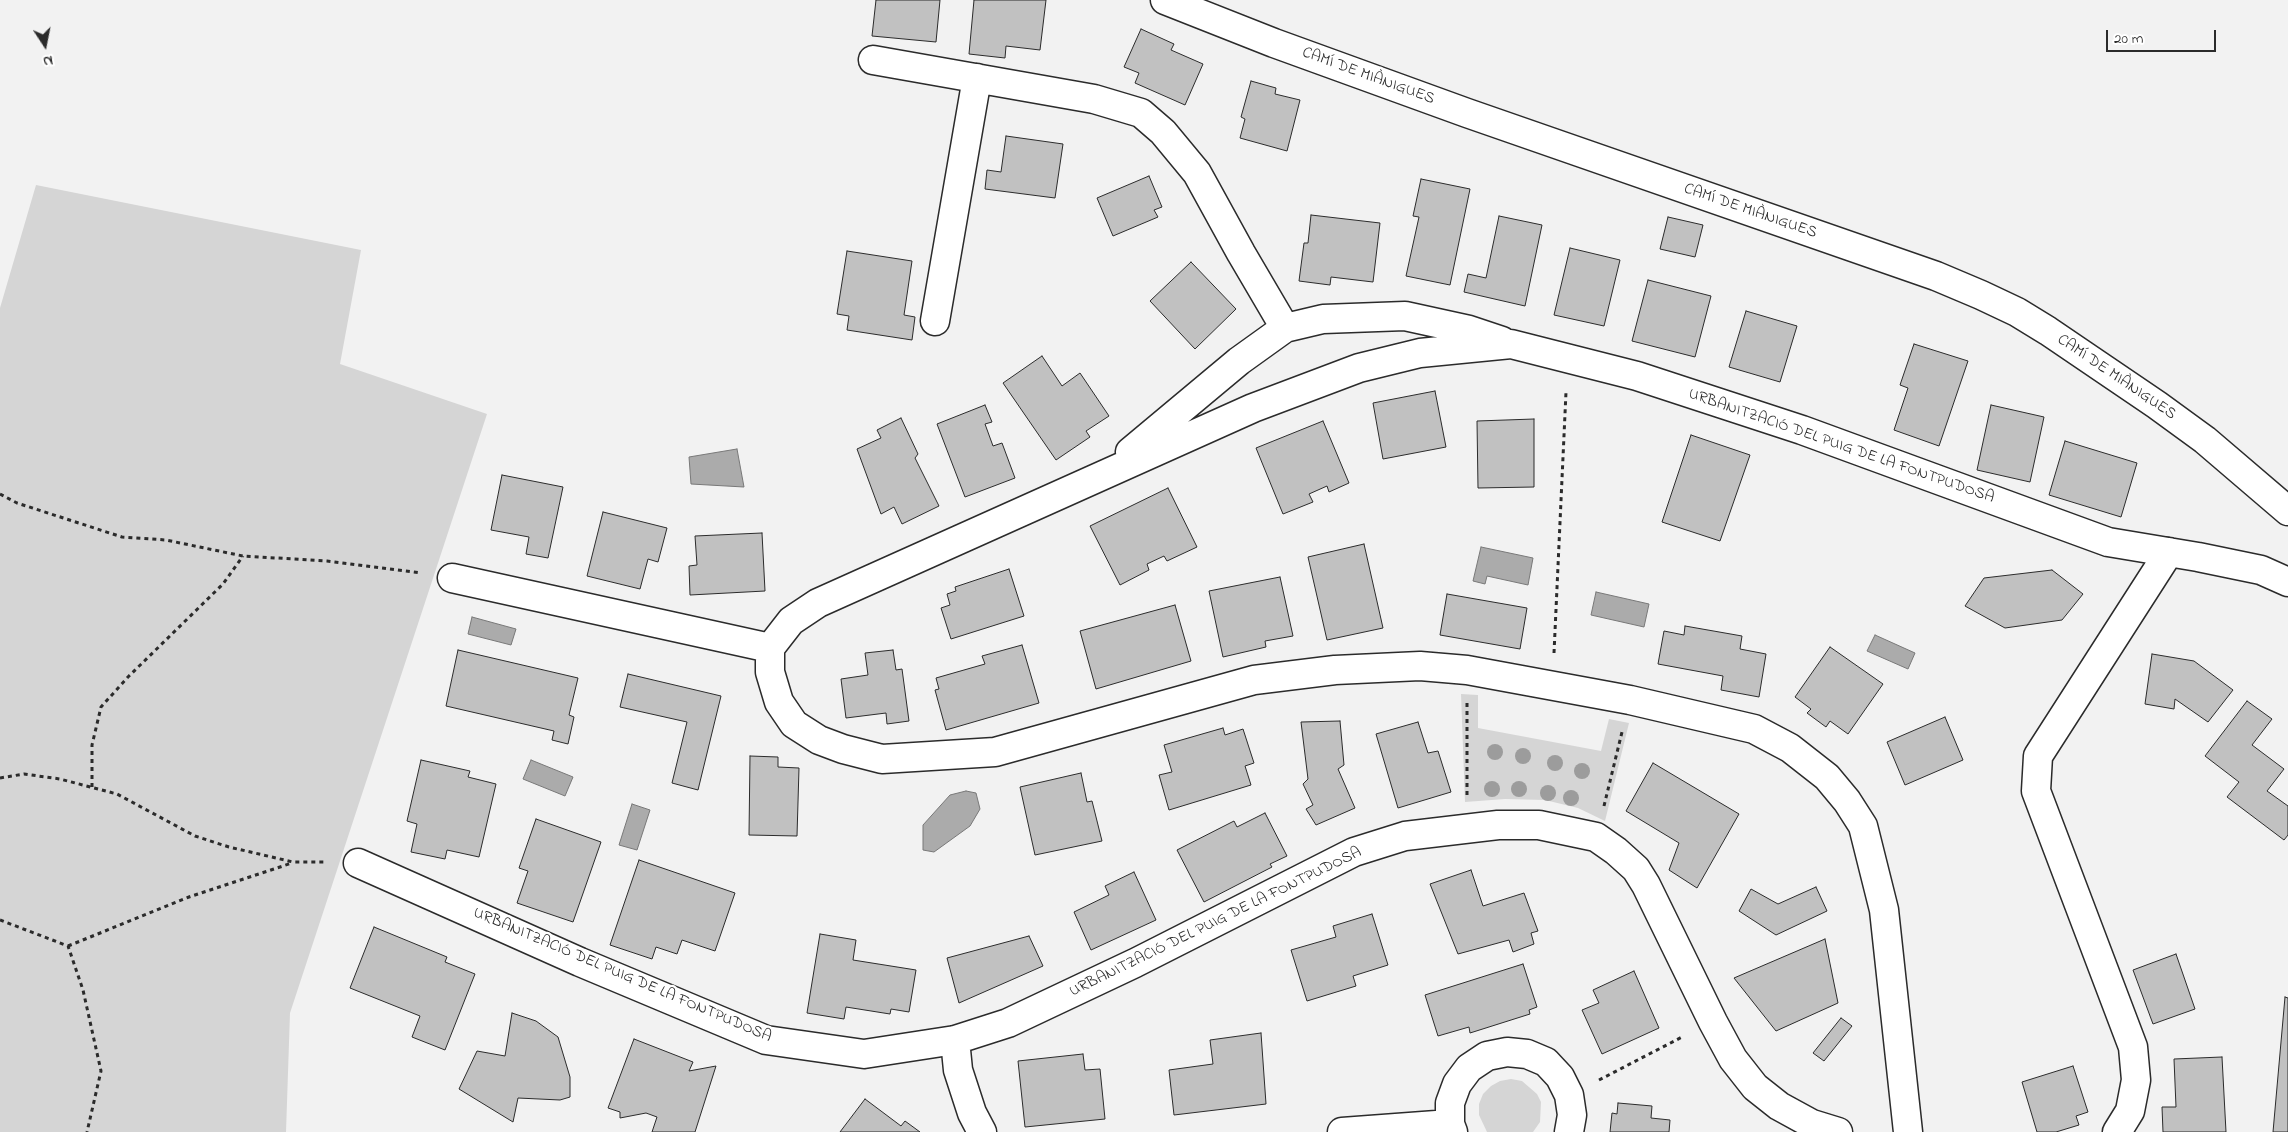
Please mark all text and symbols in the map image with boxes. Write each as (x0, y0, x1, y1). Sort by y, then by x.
north arrow (20, 20, 70, 70)
scale bar (2108, 20, 2218, 52)
text: 20 m (2114, 28, 2143, 50)
street label: CAMÍ DE MIÀNIGUES (1299, 44, 1437, 110)
text: N (41, 49, 55, 71)
street label: CAMÍ DE MIÀNIGUES (1681, 180, 1819, 244)
street label: CAMÍ DE MIÀNIGUES (2053, 331, 2179, 425)
street label: URBANITZACIÓ DEL PUIG DE LA FONTPUDOSA (1685, 385, 1997, 509)
street label: URBANITZACIÓ DEL PUIG DE LA FONTPUDOSA (1067, 844, 1365, 1002)
street label: URBANITZACIÓ DEL PUIG DE LA FONTPUDOSA (470, 904, 774, 1048)

